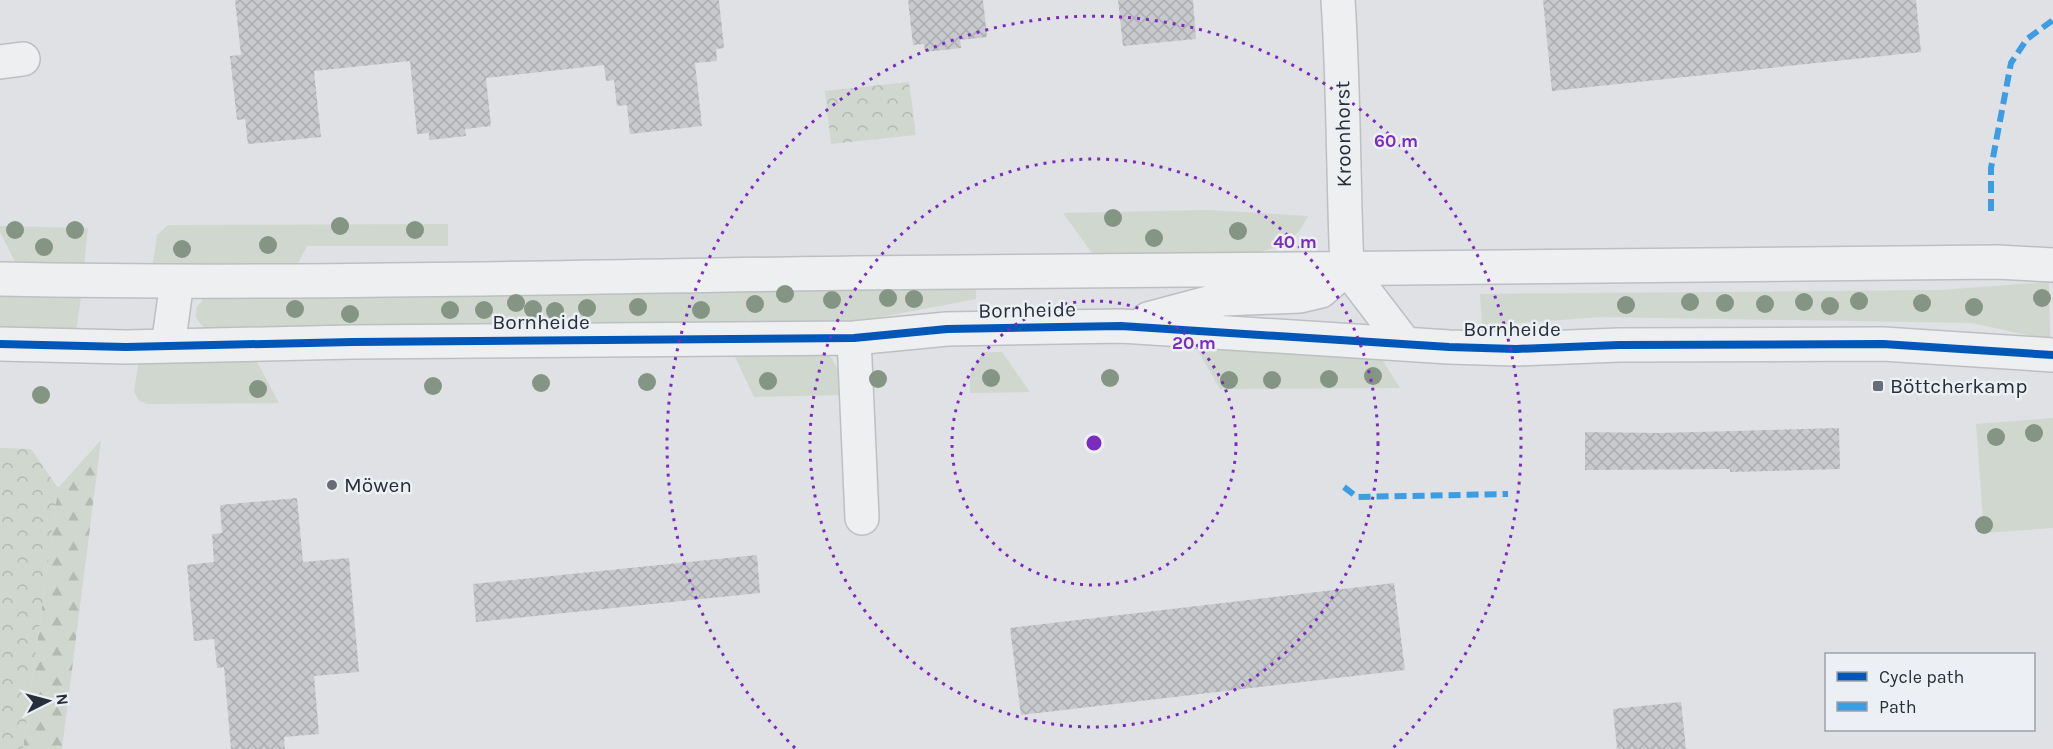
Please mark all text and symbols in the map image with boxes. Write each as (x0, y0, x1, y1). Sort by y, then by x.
street label: Kroonhorst (1330, 80, 1356, 188)
text: 60 m (1374, 130, 1418, 152)
text: 40 m (1273, 231, 1317, 253)
street label: Bornheide (978, 297, 1076, 323)
street label: Bornheide (492, 310, 590, 334)
street label: Bornheide (1463, 317, 1561, 341)
text: 20 m (1172, 332, 1216, 354)
place label: Böttcherkamp (1890, 374, 2028, 398)
marker: Böttcherkamp (1871, 379, 1885, 393)
centre of rings (1084, 433, 1104, 453)
place label: Möwen (344, 473, 412, 497)
marker: Möwen (325, 478, 339, 492)
legend (1825, 653, 2035, 731)
text: Cycle path (1879, 666, 1964, 688)
north arrow (18, 671, 78, 731)
text: N (52, 693, 72, 706)
text: Path (1879, 696, 1917, 718)

